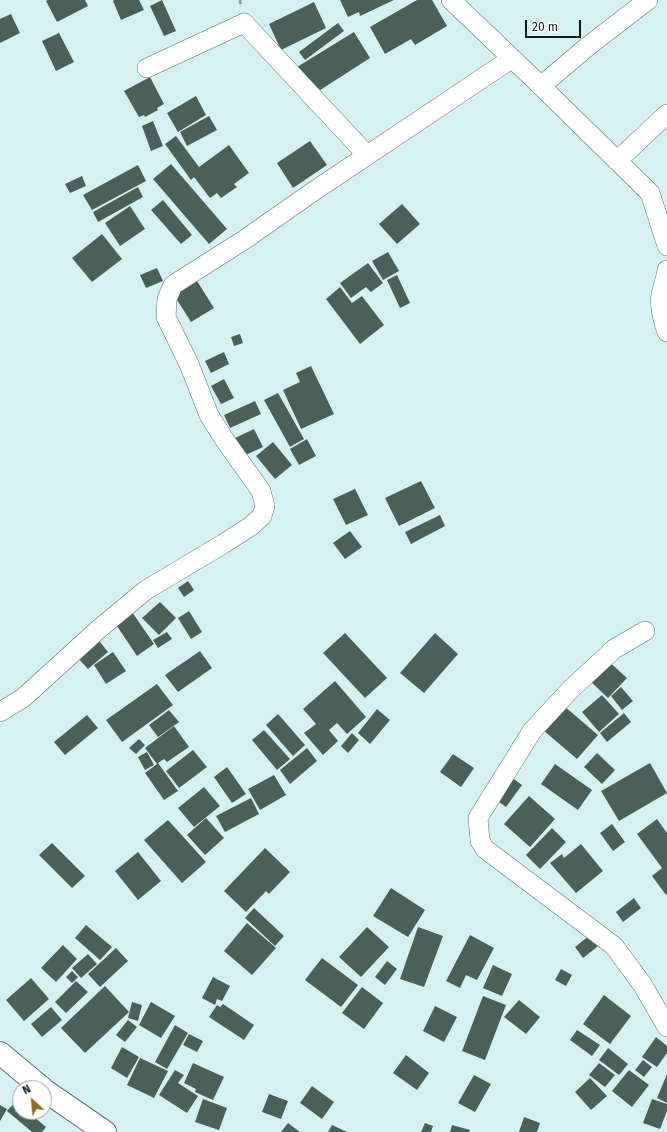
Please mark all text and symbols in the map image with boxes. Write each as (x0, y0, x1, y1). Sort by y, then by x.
scale bar (527, 12, 583, 38)
text: 20 m (532, 20, 558, 34)
north arrow (12, 1080, 52, 1120)
text: N (21, 1082, 33, 1097)

